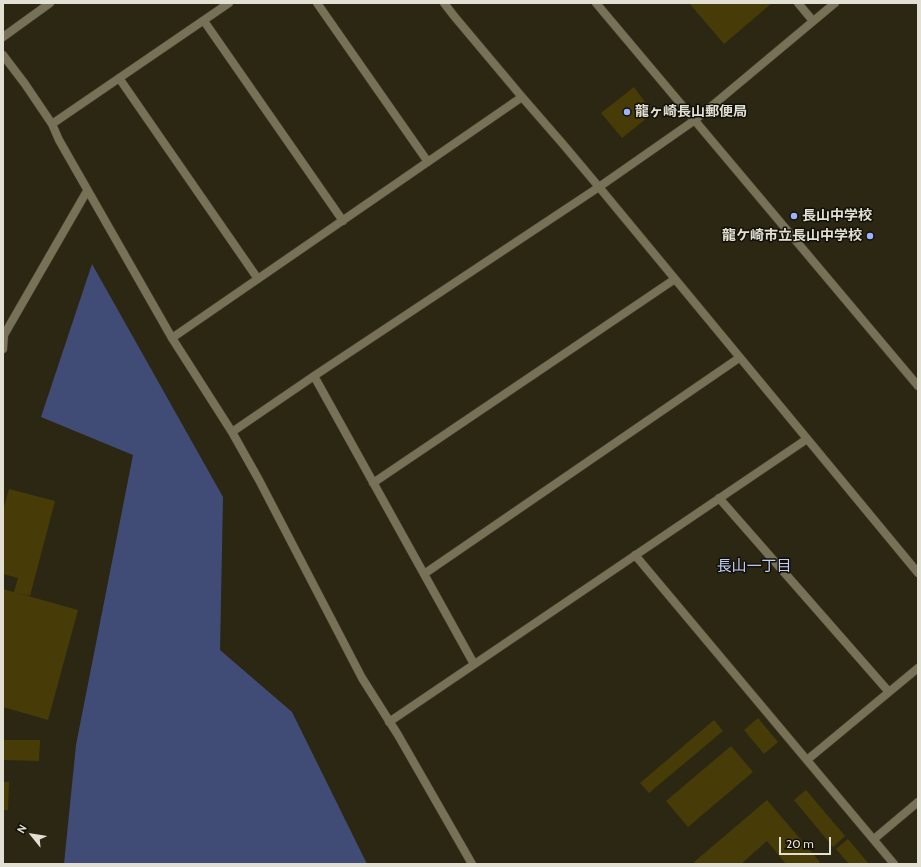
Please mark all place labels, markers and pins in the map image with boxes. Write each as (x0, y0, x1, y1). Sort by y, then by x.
place label: 龍ヶ崎長山郵便局 (635, 104, 747, 120)
marker: 龍ヶ崎長山郵便局 (622, 107, 632, 117)
place label: 長山中学校 (802, 208, 872, 224)
marker: 長山中学校 (789, 211, 799, 221)
place label: 龍ケ崎市立長山中学校 (722, 228, 862, 244)
marker: 龍ケ崎市立長山中学校 (865, 231, 875, 241)

